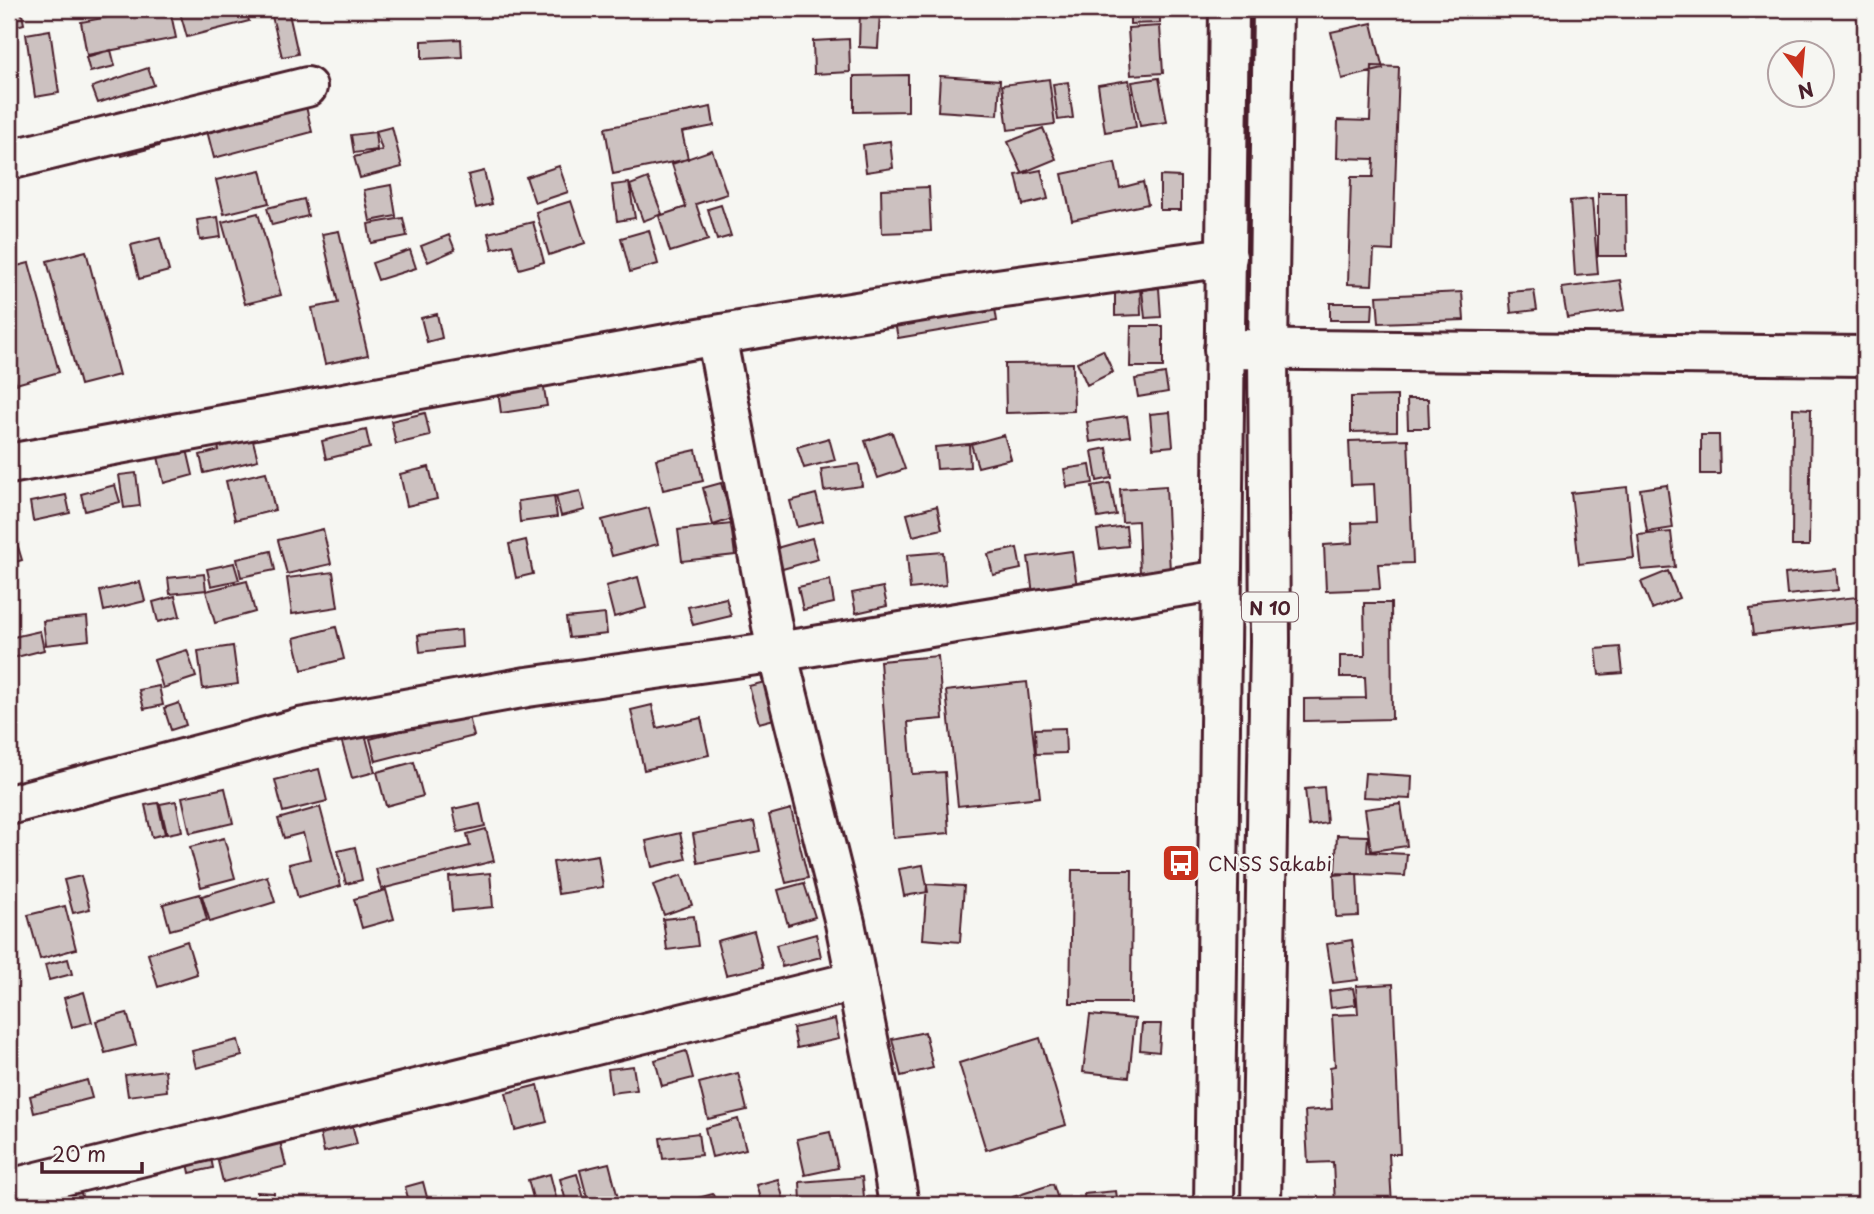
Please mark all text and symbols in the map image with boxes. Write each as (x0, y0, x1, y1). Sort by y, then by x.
north arrow (1766, 38, 1836, 108)
text: N (1795, 76, 1817, 107)
road number: N 10 (1242, 592, 1298, 622)
bus stop icon: CNSS Sakabi (1160, 842, 1202, 884)
place label: CNSS Sakabi (1208, 849, 1332, 877)
scale bar (42, 1130, 142, 1174)
text: 20 m (52, 1137, 106, 1169)

